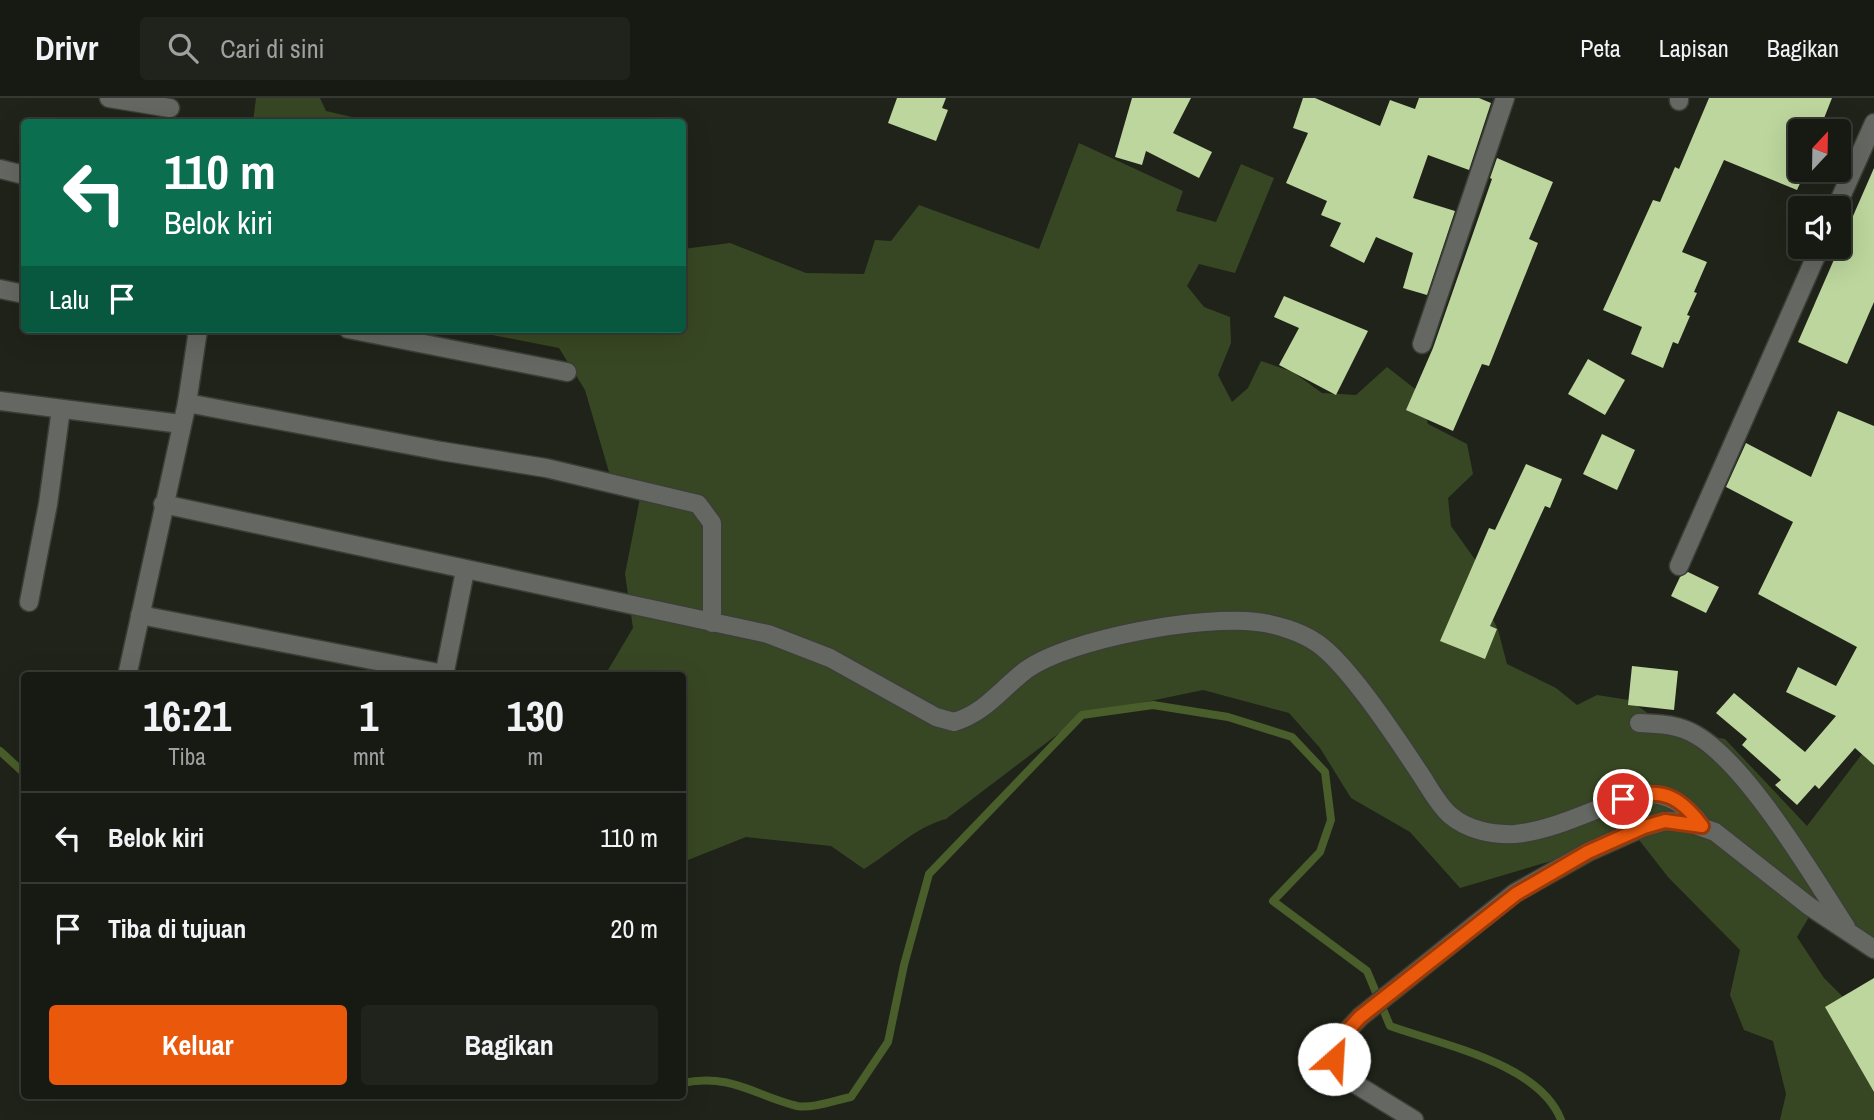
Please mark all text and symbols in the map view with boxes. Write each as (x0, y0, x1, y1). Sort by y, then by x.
search box (140, 17, 630, 80)
text: Drivr (35, 26, 98, 70)
icon: search (164, 29, 202, 67)
text: Cari di sini (220, 31, 324, 66)
text: Peta (1580, 32, 1621, 64)
text: Lapisan (1659, 32, 1729, 64)
text: Bagikan (1767, 32, 1839, 64)
north arrow (1788, 119, 1852, 182)
map controls (1788, 119, 1851, 259)
text: 110 m (164, 138, 276, 204)
icon: left (49, 147, 140, 238)
button: sound (1788, 196, 1851, 259)
text: Belok kiri (164, 201, 273, 244)
icon: arrive (103, 280, 141, 318)
text: Lalu (49, 282, 89, 317)
text: 16:21 (143, 688, 231, 744)
text: 1 (359, 688, 378, 744)
text: 130 (507, 688, 564, 744)
text: Tiba (168, 741, 206, 772)
text: mnt (353, 741, 385, 772)
text: m (527, 741, 543, 772)
pin (1593, 769, 1653, 829)
icon: arrive (1604, 780, 1642, 818)
icon: left (49, 819, 87, 857)
text: Belok kiri (108, 820, 204, 855)
text: 110 m (600, 820, 658, 855)
icon: arrive (49, 910, 87, 948)
text: Tiba di tujuan (108, 911, 246, 946)
text: 20 m (611, 911, 658, 946)
button: Keluar (49, 1005, 347, 1085)
button: Bagikan (361, 1005, 658, 1085)
position arrow (1297, 1022, 1371, 1096)

